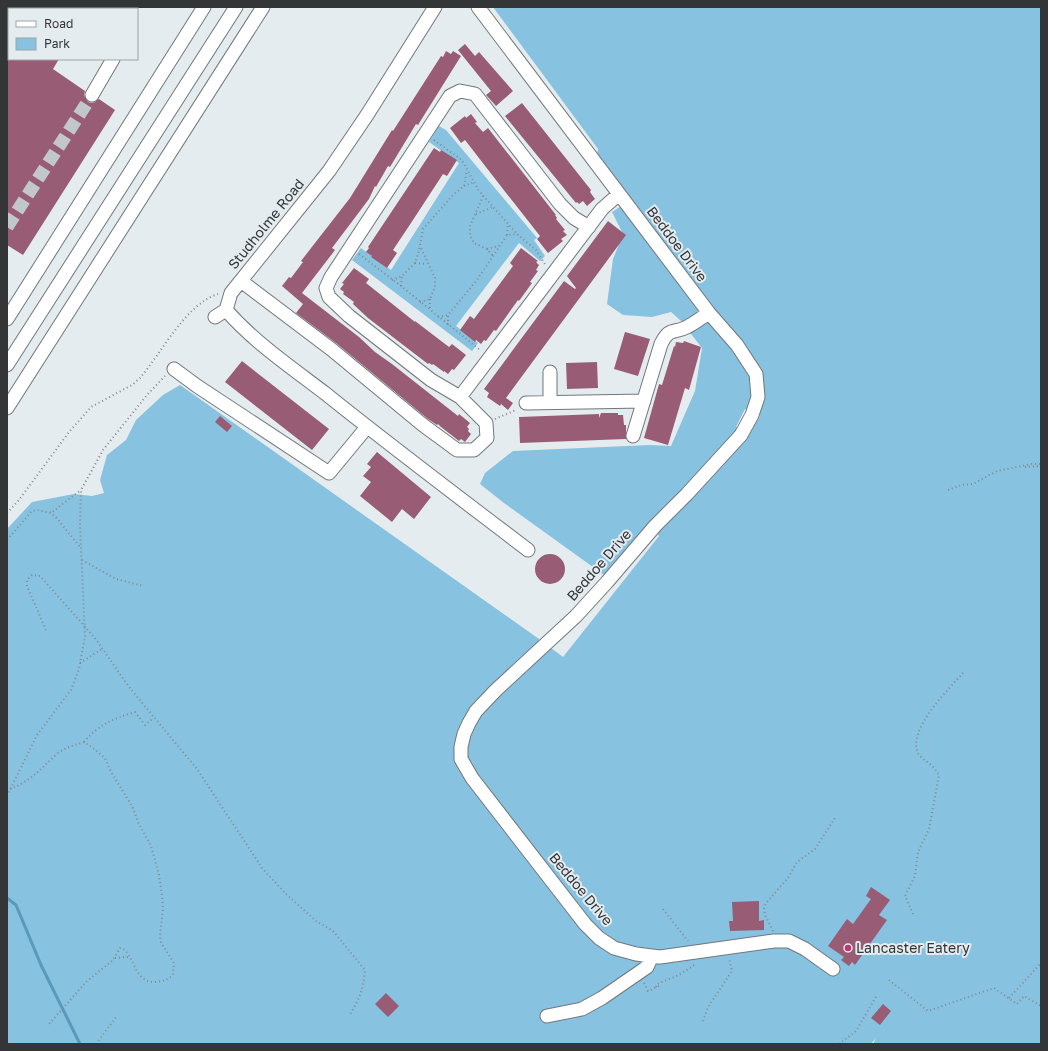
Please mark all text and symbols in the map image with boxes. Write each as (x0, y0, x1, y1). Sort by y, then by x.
legend (8, 8, 138, 60)
text: Road (44, 16, 73, 31)
text: Park (44, 36, 70, 51)
street label: Studholme Road (224, 175, 307, 272)
street label: Beddoe Drive (644, 203, 711, 285)
street label: Beddoe Drive (563, 525, 634, 604)
street label: Beddoe Drive (546, 849, 617, 928)
place label: Lancaster Eatery (856, 939, 970, 956)
marker: Lancaster Eatery (843, 943, 853, 953)

